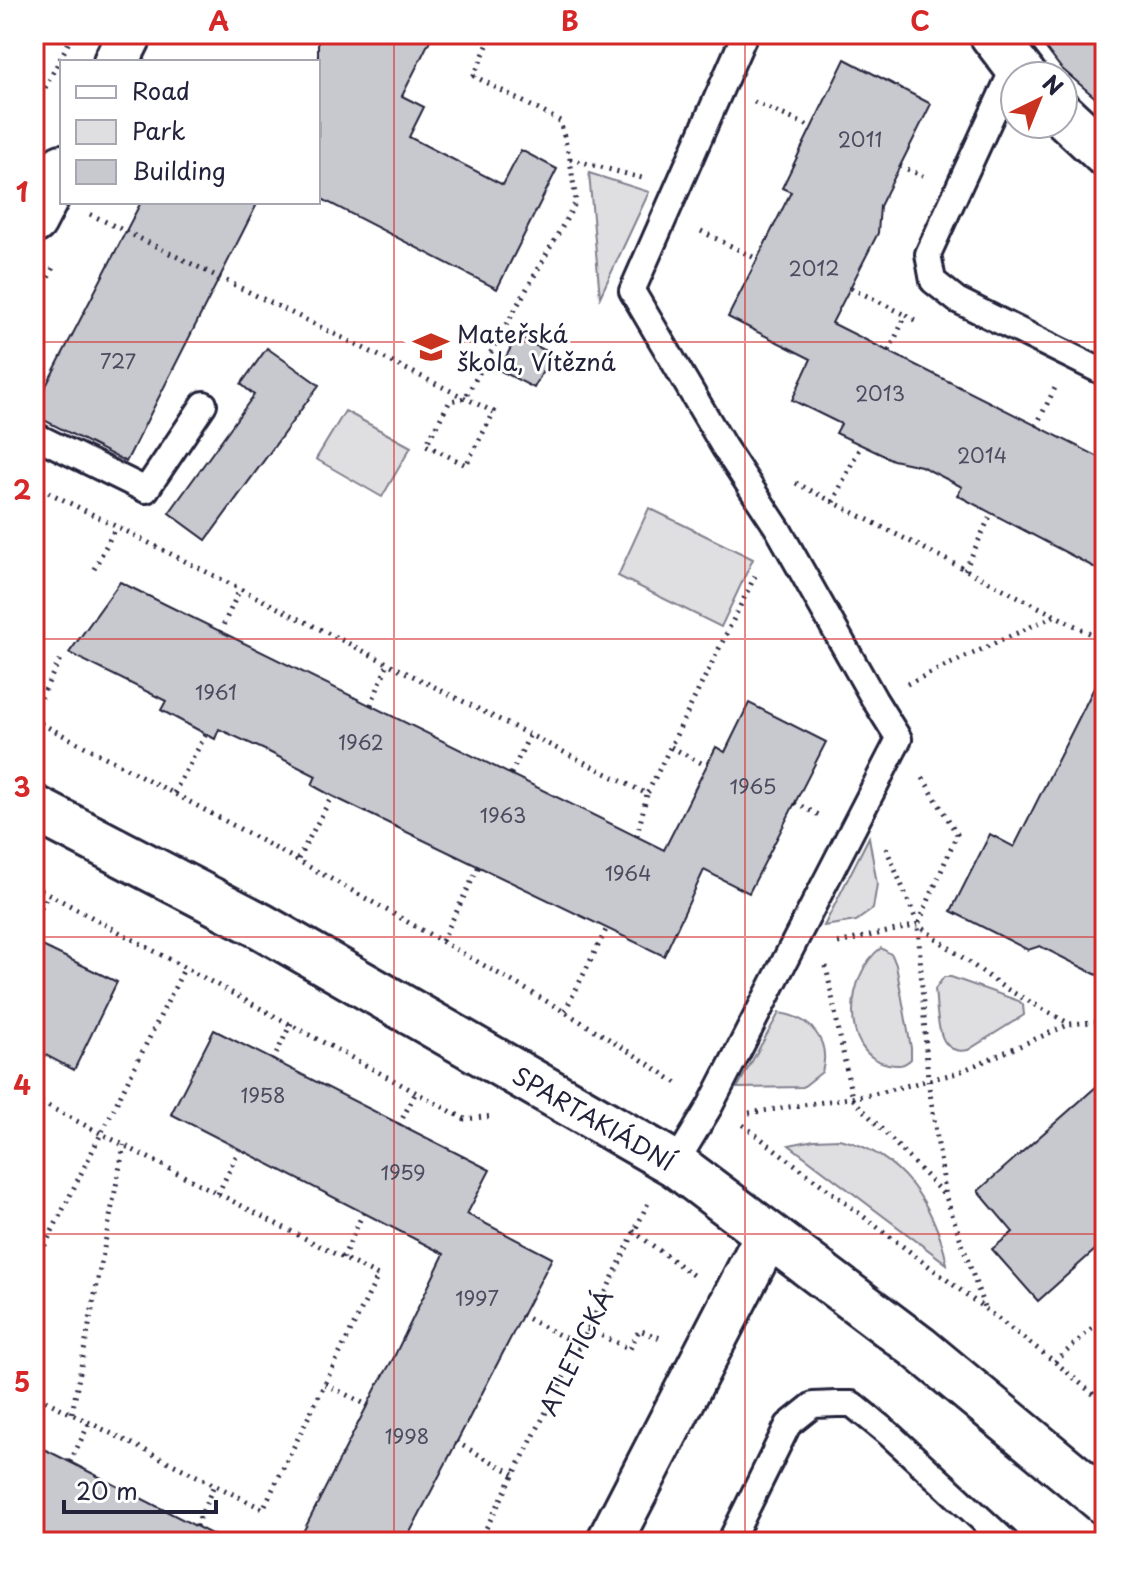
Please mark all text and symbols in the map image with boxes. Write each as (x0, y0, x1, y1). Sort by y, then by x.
text: A (209, 1, 229, 40)
text: B (561, 1, 579, 40)
text: C (910, 1, 930, 40)
legend (60, 60, 320, 204)
north arrow (999, 60, 1079, 140)
text: N (1036, 66, 1071, 102)
text: Road (132, 72, 190, 108)
text: Park (132, 112, 186, 148)
house number: 2011 (838, 124, 882, 154)
text: Building (132, 152, 226, 188)
text: 1 (16, 172, 28, 211)
house number: 2012 (789, 253, 839, 283)
place label: Mateřská škola, Vítězná (457, 315, 616, 379)
school or university icon: Mateřská škola, Vítězná (412, 328, 450, 366)
house number: 727 (100, 346, 136, 376)
house number: 2013 (855, 378, 905, 408)
house number: 2014 (957, 440, 1007, 470)
text: 2 (13, 470, 31, 509)
house number: 1961 (195, 677, 237, 707)
house number: 1962 (338, 727, 384, 757)
text: 3 (13, 767, 31, 806)
house number: 1965 (729, 771, 777, 801)
house number: 1963 (480, 800, 526, 830)
house number: 1964 (605, 858, 651, 888)
street label: SPARTAKIÁDNÍ (506, 1057, 682, 1179)
text: 4 (13, 1065, 31, 1104)
house number: 1958 (241, 1080, 285, 1110)
house number: 1959 (380, 1157, 426, 1187)
house number: 1997 (455, 1283, 499, 1313)
street label: ATLETICKÁ (529, 1283, 621, 1421)
text: 5 (14, 1362, 30, 1401)
house number: 1998 (385, 1421, 429, 1451)
scale bar (64, 1464, 216, 1514)
text: 20 m (76, 1472, 138, 1508)

